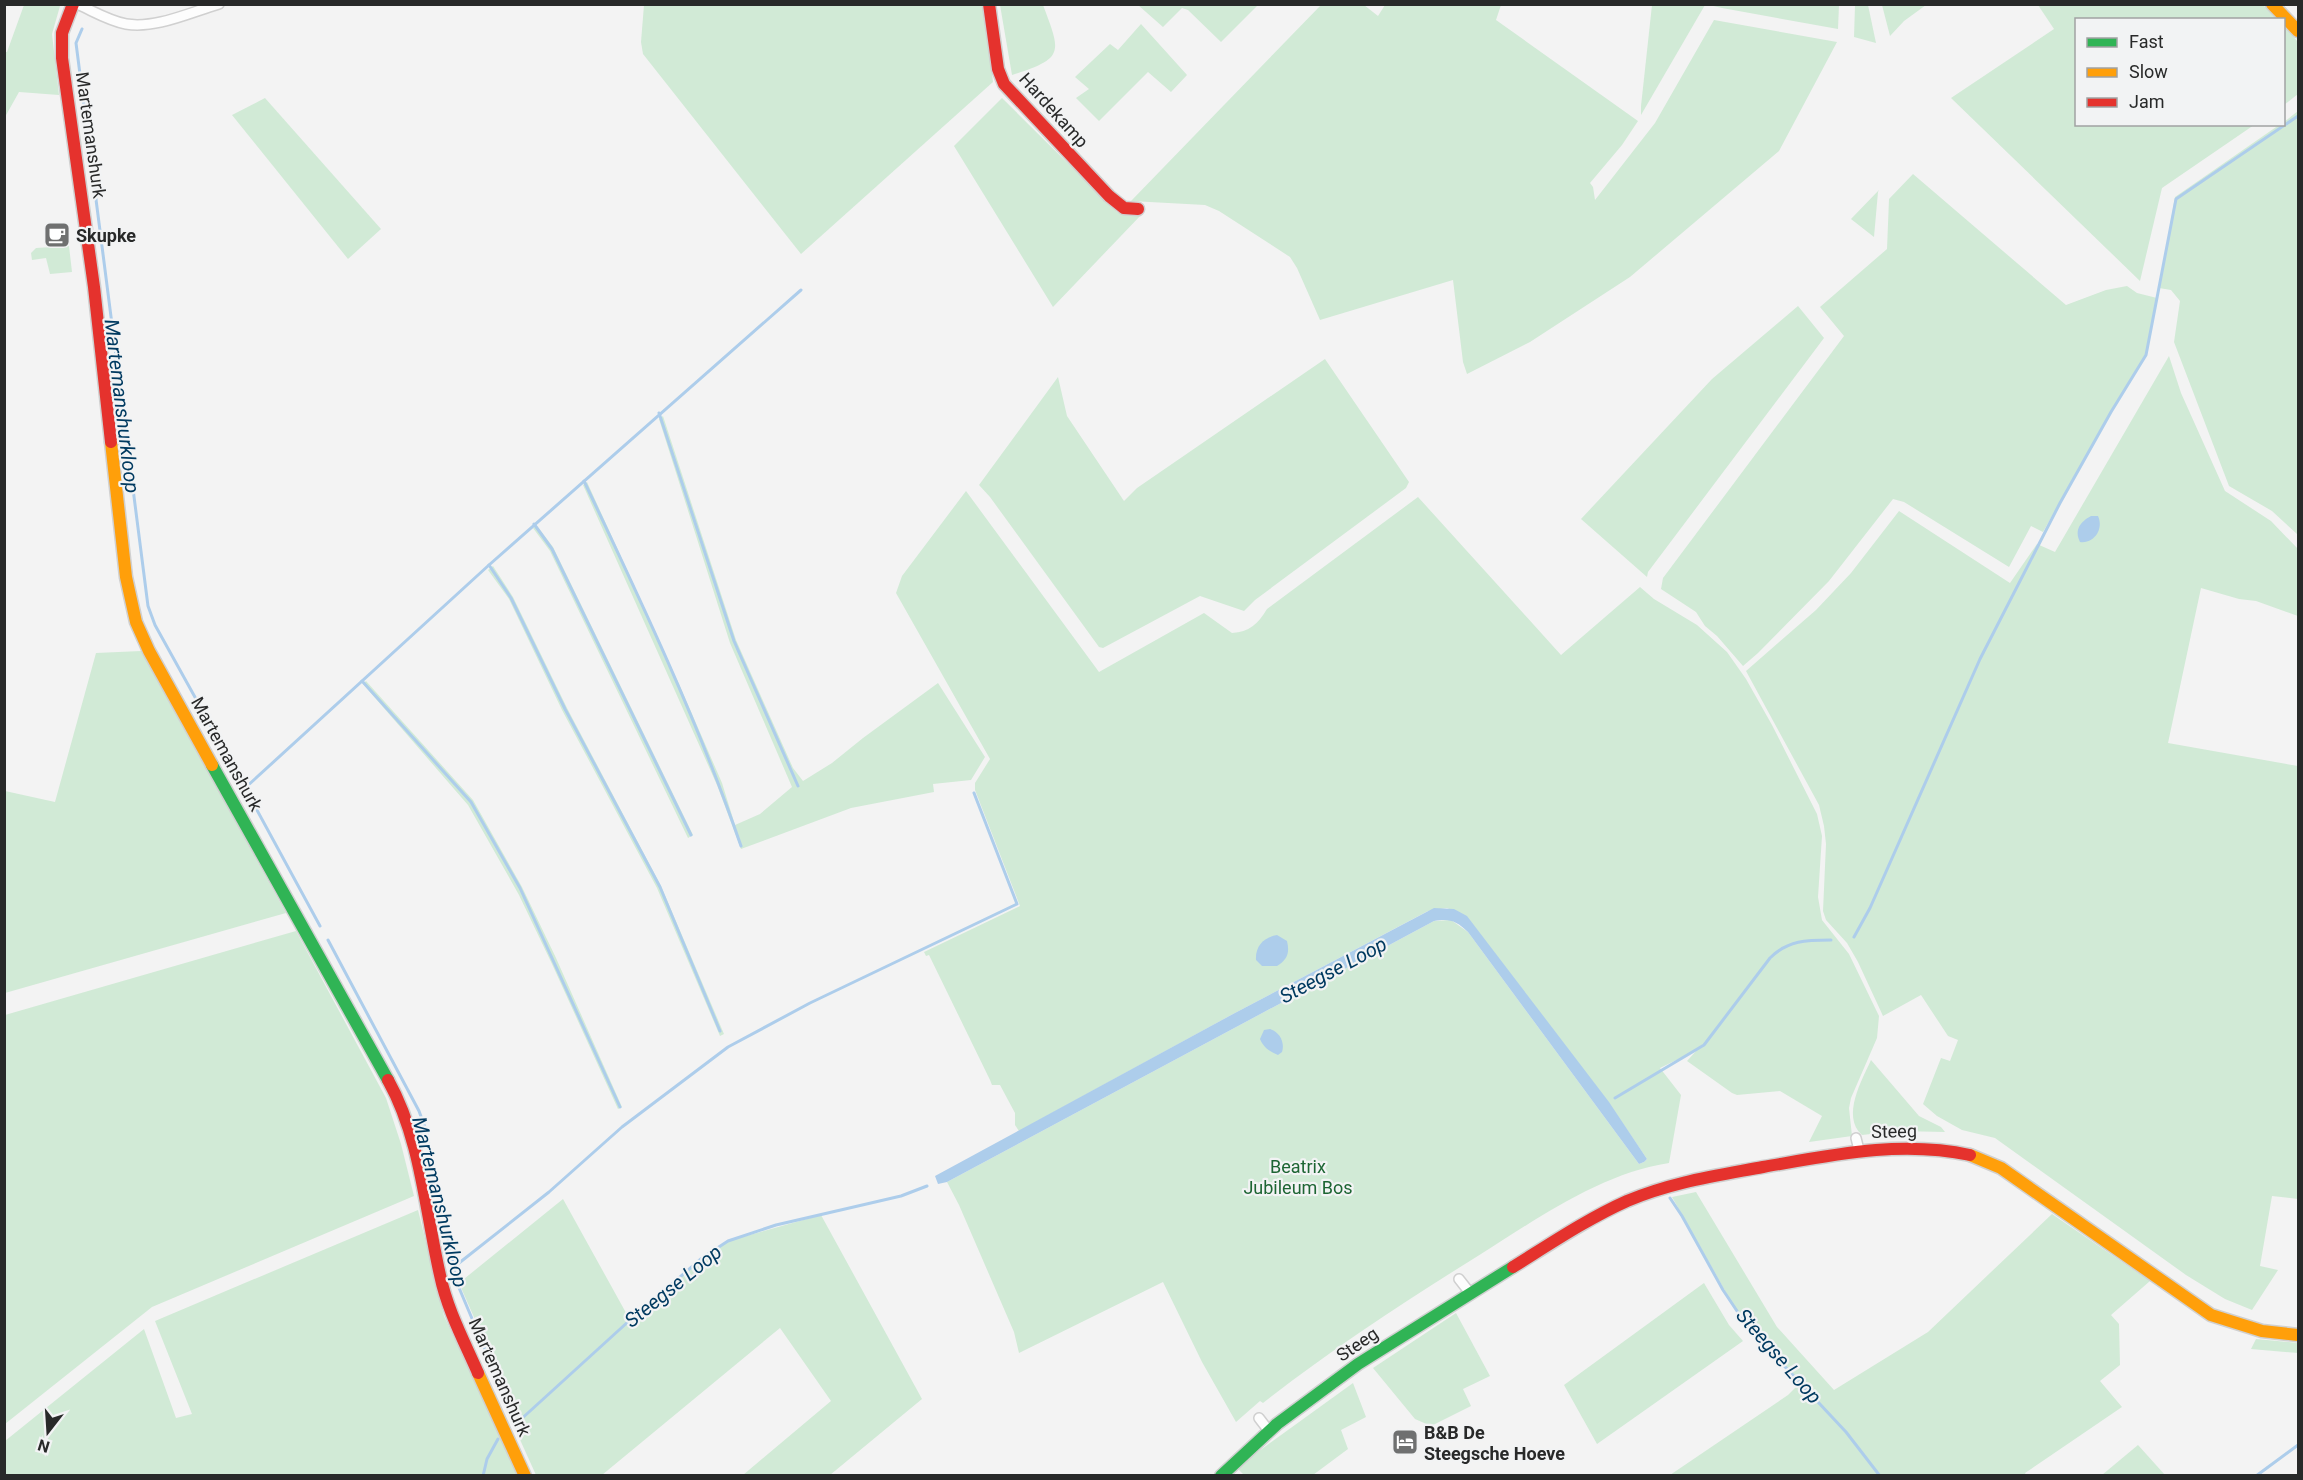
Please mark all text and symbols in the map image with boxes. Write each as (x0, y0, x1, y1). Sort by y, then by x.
legend (2075, 18, 2285, 126)
text: Fast (2129, 31, 2164, 52)
text: Slow (2129, 61, 2168, 82)
street label: Hardekamp (1015, 68, 1093, 152)
street label: Martemanshurk (72, 70, 110, 200)
text: Jam (2129, 91, 2165, 112)
cafe icon: Skupke (42, 220, 72, 250)
place label: Skupke (76, 225, 136, 246)
water label: Martemanshurkloop (99, 318, 145, 494)
street label: Martemanshurk (187, 693, 267, 816)
water label: Steegse Loop (1275, 932, 1391, 1008)
water label: Martemanshurkloop (407, 1114, 473, 1290)
street label: Steeg (1871, 1120, 1917, 1142)
park label: Beatrix Jubileum Bos (1243, 1156, 1353, 1198)
water label: Steegse Loop (620, 1240, 726, 1332)
water label: Steegse Loop (1731, 1304, 1827, 1408)
street label: Martemanshurk (465, 1315, 536, 1440)
street label: Steeg (1332, 1322, 1382, 1366)
north arrow (18, 1402, 78, 1462)
place label: B&B De Steegsche Hoeve (1424, 1422, 1565, 1464)
hotel icon: B&B De Steegsche Hoeve (1390, 1427, 1420, 1457)
text: N (36, 1435, 52, 1457)

